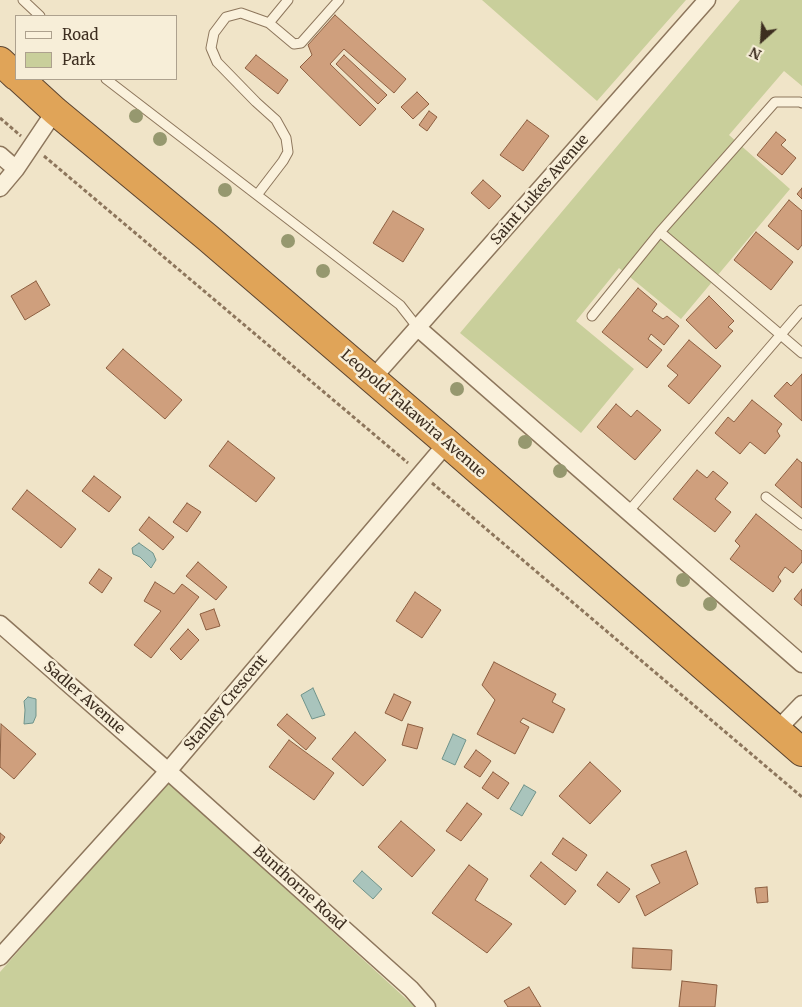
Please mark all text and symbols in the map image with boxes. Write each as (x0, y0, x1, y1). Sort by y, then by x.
legend (15, 15, 178, 80)
north arrow (737, 15, 787, 65)
text: Road (62, 25, 98, 44)
text: N (747, 43, 764, 64)
text: Park (62, 50, 95, 69)
street label: Saint Lukes Avenue (487, 131, 593, 249)
street label: Leopold Takawira Avenue (337, 346, 489, 482)
street label: Stanley Crescent (181, 651, 271, 755)
street label: Sadler Avenue (40, 658, 128, 738)
street label: Bunthorne Road (249, 842, 349, 934)

